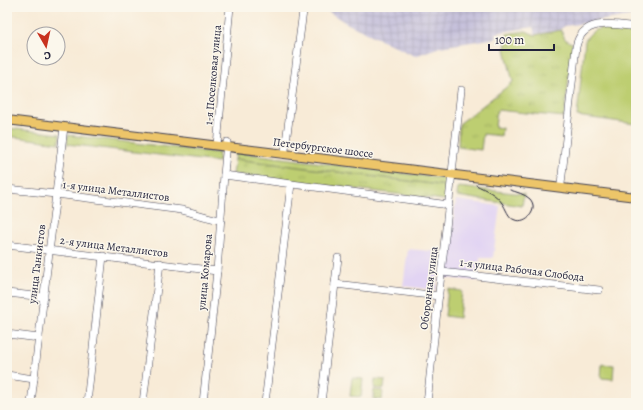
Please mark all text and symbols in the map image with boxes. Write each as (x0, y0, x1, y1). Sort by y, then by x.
street label: 1-я Поселковая улица (201, 23, 225, 126)
north arrow (26, 26, 66, 66)
scale bar (489, 26, 554, 52)
text: 100 m (495, 32, 524, 48)
text: С (43, 47, 52, 63)
street label: Петербургское шоссе (272, 134, 374, 162)
street label: 1-я улица Металлистов (62, 177, 170, 205)
street label: улица Танкистов (25, 223, 49, 306)
street label: улица Комарова (194, 232, 216, 312)
street label: 2-я улица Металлистов (59, 233, 169, 261)
street label: Оборонная улица (416, 245, 442, 330)
street label: 1-я улица Рабочая Слобода (459, 255, 586, 285)

